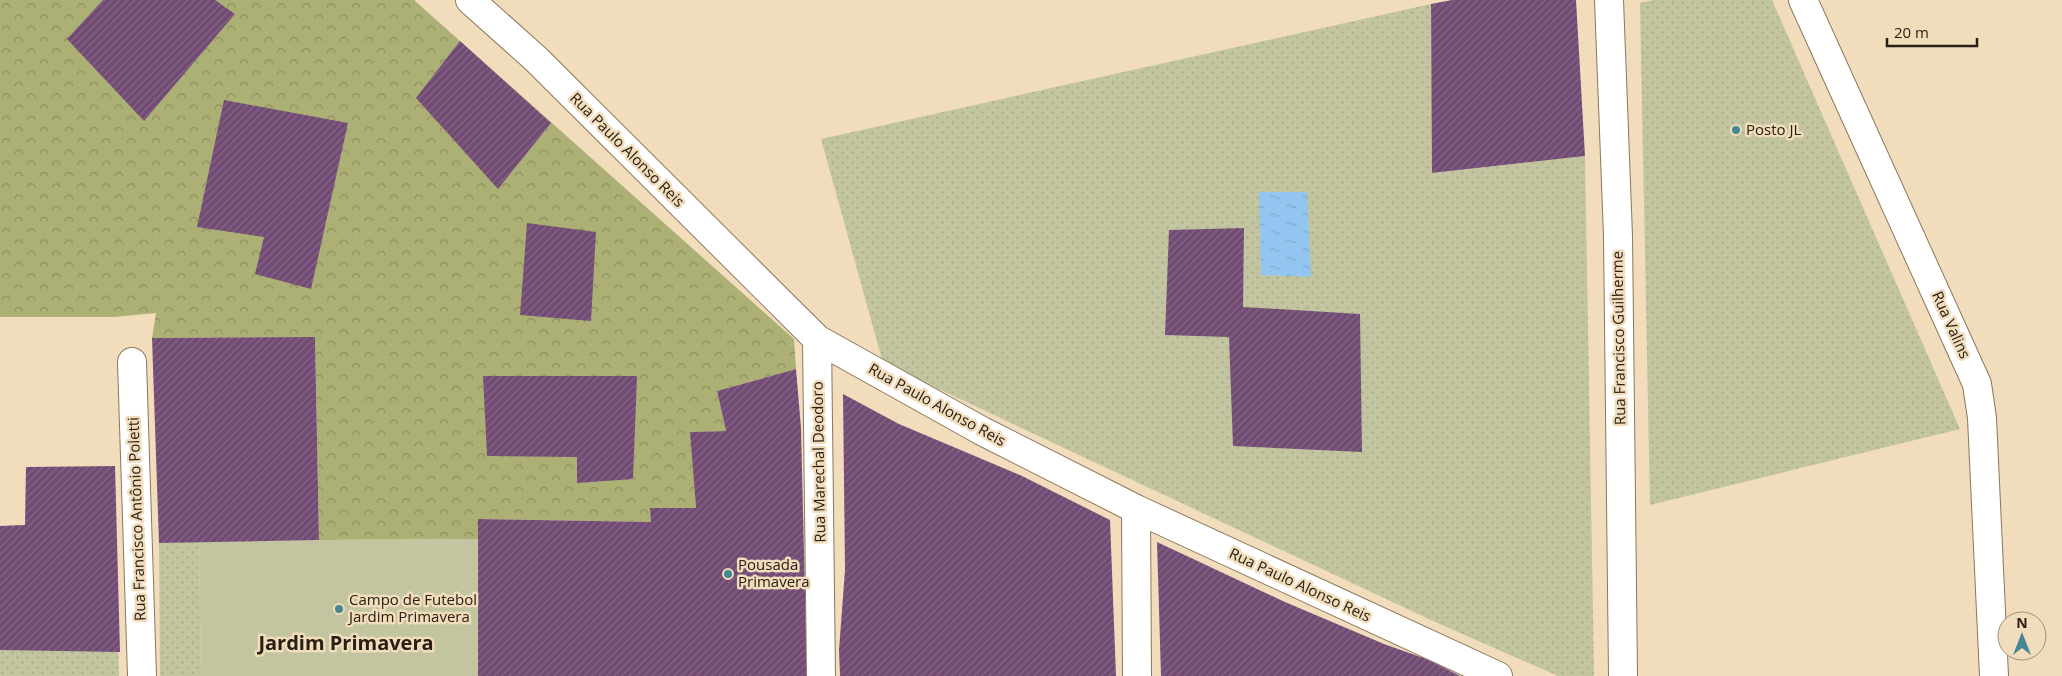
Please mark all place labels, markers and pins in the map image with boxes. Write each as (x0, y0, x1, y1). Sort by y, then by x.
place label: Posto JL (1746, 119, 1801, 139)
marker: Posto JL (1730, 124, 1742, 136)
place label: Pousada Primavera (738, 554, 810, 591)
marker: Pousada Primavera (722, 568, 734, 580)
place label: Campo de Futebol Jardim Primavera (347, 589, 477, 626)
marker: Campo de Futebol Jardim Primavera (333, 603, 345, 615)

